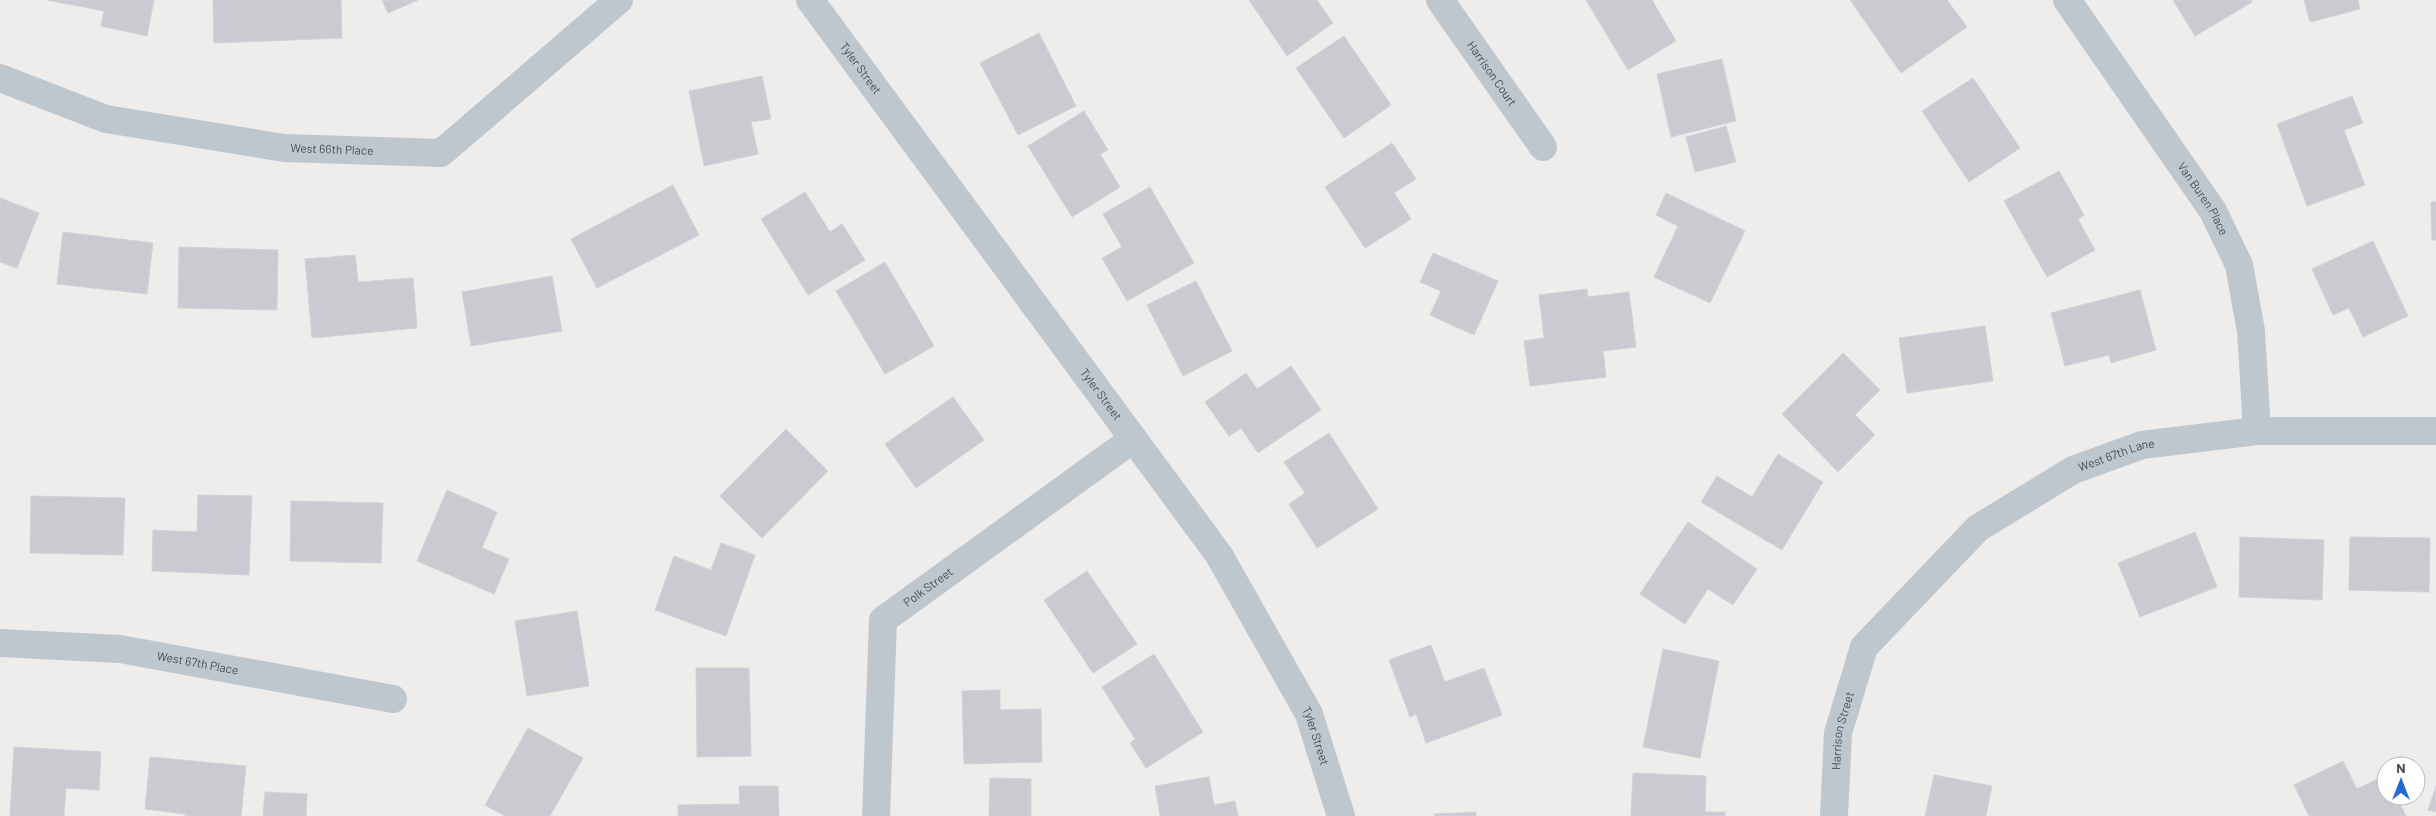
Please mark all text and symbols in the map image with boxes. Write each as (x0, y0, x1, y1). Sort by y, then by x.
street label: Harrison Court (1465, 38, 1520, 108)
street label: Tyler Street (838, 39, 885, 96)
street label: West 66th Place (290, 140, 374, 157)
street label: Van Buren Place (2175, 159, 2232, 237)
street label: Tyler Street (1078, 365, 1125, 422)
street label: West 67th Lane (2076, 436, 2155, 474)
street label: Polk Street (900, 564, 955, 609)
street label: West 67th Place (156, 648, 240, 677)
street label: Harrison Street (1828, 690, 1856, 770)
street label: Tyler Street (1300, 704, 1333, 767)
north arrow (2376, 756, 2426, 806)
text: N (2396, 759, 2406, 776)

